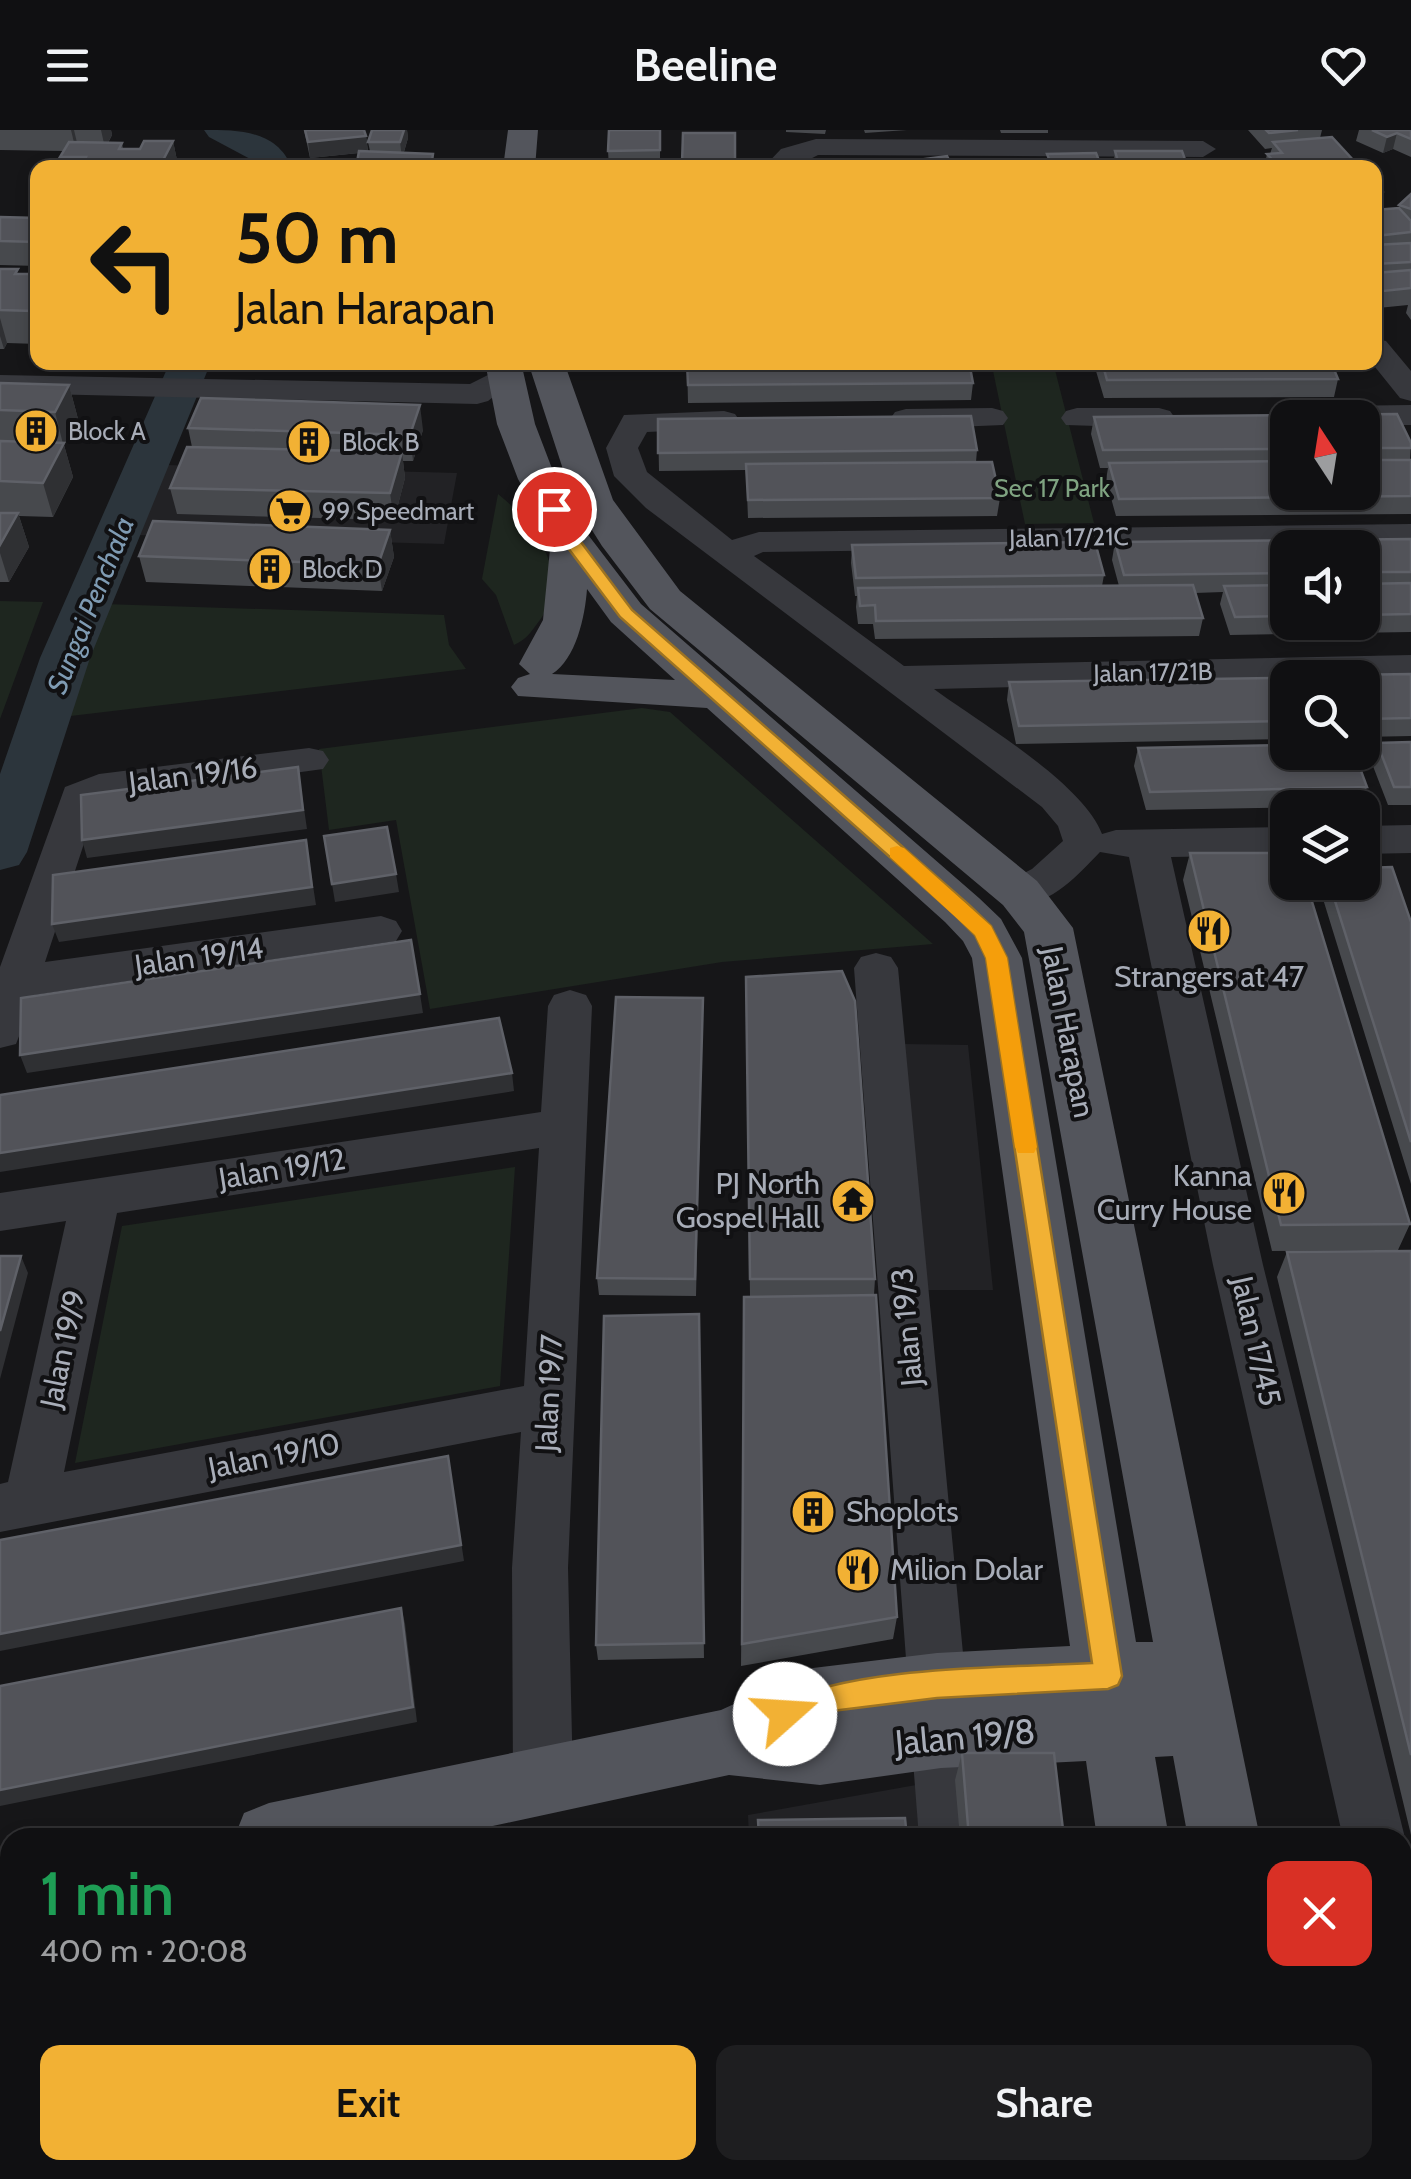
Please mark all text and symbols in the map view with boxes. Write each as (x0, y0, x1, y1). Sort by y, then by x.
icon: menu (40, 38, 95, 93)
text: Beeline (634, 38, 777, 92)
icon: heart (1316, 38, 1371, 93)
text: 50 m (235, 195, 399, 281)
icon: left (70, 200, 200, 330)
text: Jalan Harapan (235, 281, 495, 335)
north arrow (1270, 400, 1380, 510)
map controls (1270, 400, 1380, 900)
building icon: Block A (13, 408, 59, 454)
place label: Block A (68, 416, 146, 446)
building icon: Block B (286, 419, 332, 465)
place label: Block B (342, 427, 419, 457)
pin (512, 467, 597, 552)
park label: Sec 17 Park (994, 473, 1111, 503)
icon: arrive (527, 482, 582, 537)
supermarket icon: 99 Speedmart (267, 488, 313, 534)
place label: 99 Speedmart (322, 496, 475, 526)
water label: Sungai Penchala (39, 512, 141, 698)
street label: Jalan 17/21C (1008, 521, 1129, 553)
button: sound (1270, 530, 1380, 640)
building icon: Block D (247, 546, 293, 592)
place label: Block D (302, 554, 383, 584)
street label: Jalan 17/21B (1092, 656, 1213, 688)
button: search (1270, 660, 1380, 770)
street label: Jalan 19/16 (126, 748, 259, 801)
button: layers (1270, 790, 1380, 900)
restaurant icon: Strangers at 47 (1186, 908, 1232, 954)
street label: Jalan 19/14 (131, 929, 266, 984)
street label: Jalan Harapan (1034, 942, 1103, 1121)
place label: Strangers at 47 (1114, 958, 1304, 995)
street label: Jalan 19/12 (215, 1140, 348, 1197)
place label: Kanna Curry House (1097, 1157, 1253, 1228)
place label: PJ North Gospel Hall (676, 1165, 820, 1236)
restaurant icon: Kanna Curry House (1261, 1170, 1307, 1216)
temple icon: PJ North Gospel Hall (830, 1178, 876, 1224)
street label: Jalan 19/3 (883, 1266, 930, 1389)
street label: Jalan 17/45 (1223, 1271, 1289, 1409)
street label: Jalan 19/9 (32, 1287, 93, 1412)
street label: Jalan 19/7 (527, 1333, 570, 1454)
street label: Jalan 19/10 (204, 1425, 343, 1487)
building icon: Shoplots (790, 1489, 836, 1535)
place label: Shoplots (846, 1493, 959, 1530)
restaurant icon: Milion Dolar (835, 1547, 881, 1593)
place label: Milion Dolar (890, 1551, 1043, 1588)
position arrow (733, 1662, 837, 1766)
street label: Jalan 19/8 (892, 1709, 1037, 1764)
text: 1 min (40, 1857, 174, 1930)
button: close (1267, 1861, 1372, 1966)
text: 400 m · 20:08 (40, 1931, 248, 1970)
button: Exit (40, 2045, 696, 2160)
button: Share (716, 2045, 1372, 2160)

